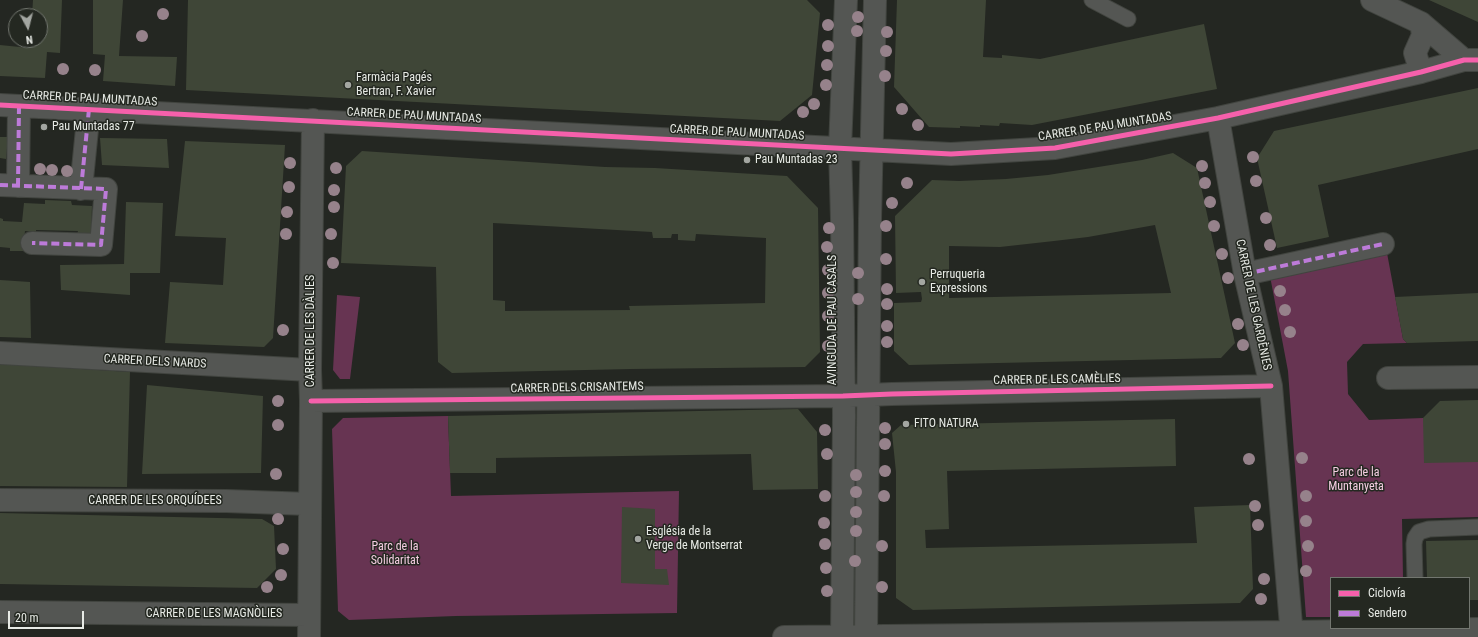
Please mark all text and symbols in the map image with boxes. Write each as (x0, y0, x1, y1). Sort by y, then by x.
north arrow (8, 8, 48, 48)
text: N (25, 33, 34, 46)
place label: Farmàcia Pagés Bertran, F. Xavier (356, 71, 436, 99)
marker: Farmàcia Pagés Bertran, F. Xavier (343, 80, 353, 90)
street label: CARRER DE PAU MUNTADAS (22, 88, 158, 110)
street label: CARRER DE PAU MUNTADAS (346, 105, 482, 127)
street label: CARRER DE PAU MUNTADAS (1037, 109, 1173, 145)
place label: Pau Muntadas 77 (52, 120, 135, 134)
marker: Pau Muntadas 77 (39, 122, 49, 132)
street label: CARRER DE PAU MUNTADAS (669, 122, 805, 144)
place label: Pau Muntadas 23 (755, 153, 838, 167)
marker: Pau Muntadas 23 (742, 155, 752, 165)
street label: CARRER DE LES GARDÈNIES (1232, 238, 1274, 372)
street label: AVINGUDA DE PAU CASALS (826, 255, 840, 385)
place label: Perruqueria Expressions (930, 268, 987, 296)
street label: CARRER DE LES DÀLIES (304, 275, 318, 387)
marker: Perruqueria Expressions (917, 277, 927, 287)
street label: CARRER DELS NARDS (103, 352, 207, 372)
street label: CARRER DE LES CAMÈLIES (993, 372, 1121, 388)
street label: CARRER DELS CRISANTEMS (510, 380, 644, 396)
place label: FITO NATURA (914, 417, 979, 431)
marker: FITO NATURA (901, 419, 911, 429)
park label: Parc de la Muntanyeta (1328, 466, 1384, 494)
street label: CARRER DE LES ORQUÍDEES (88, 494, 222, 508)
place label: Església de la Verge de Montserrat (646, 525, 742, 553)
marker: Església de la Verge de Montserrat (633, 534, 643, 544)
park label: Parc de la Solidaritat (371, 540, 419, 568)
legend (1330, 577, 1470, 629)
text: Ciclovía (1368, 586, 1406, 600)
scale bar (10, 603, 86, 629)
text: Sendero (1368, 606, 1407, 620)
street label: CARRER DE LES MAGNÒLIES (146, 607, 282, 621)
text: 20 m (15, 611, 39, 625)

